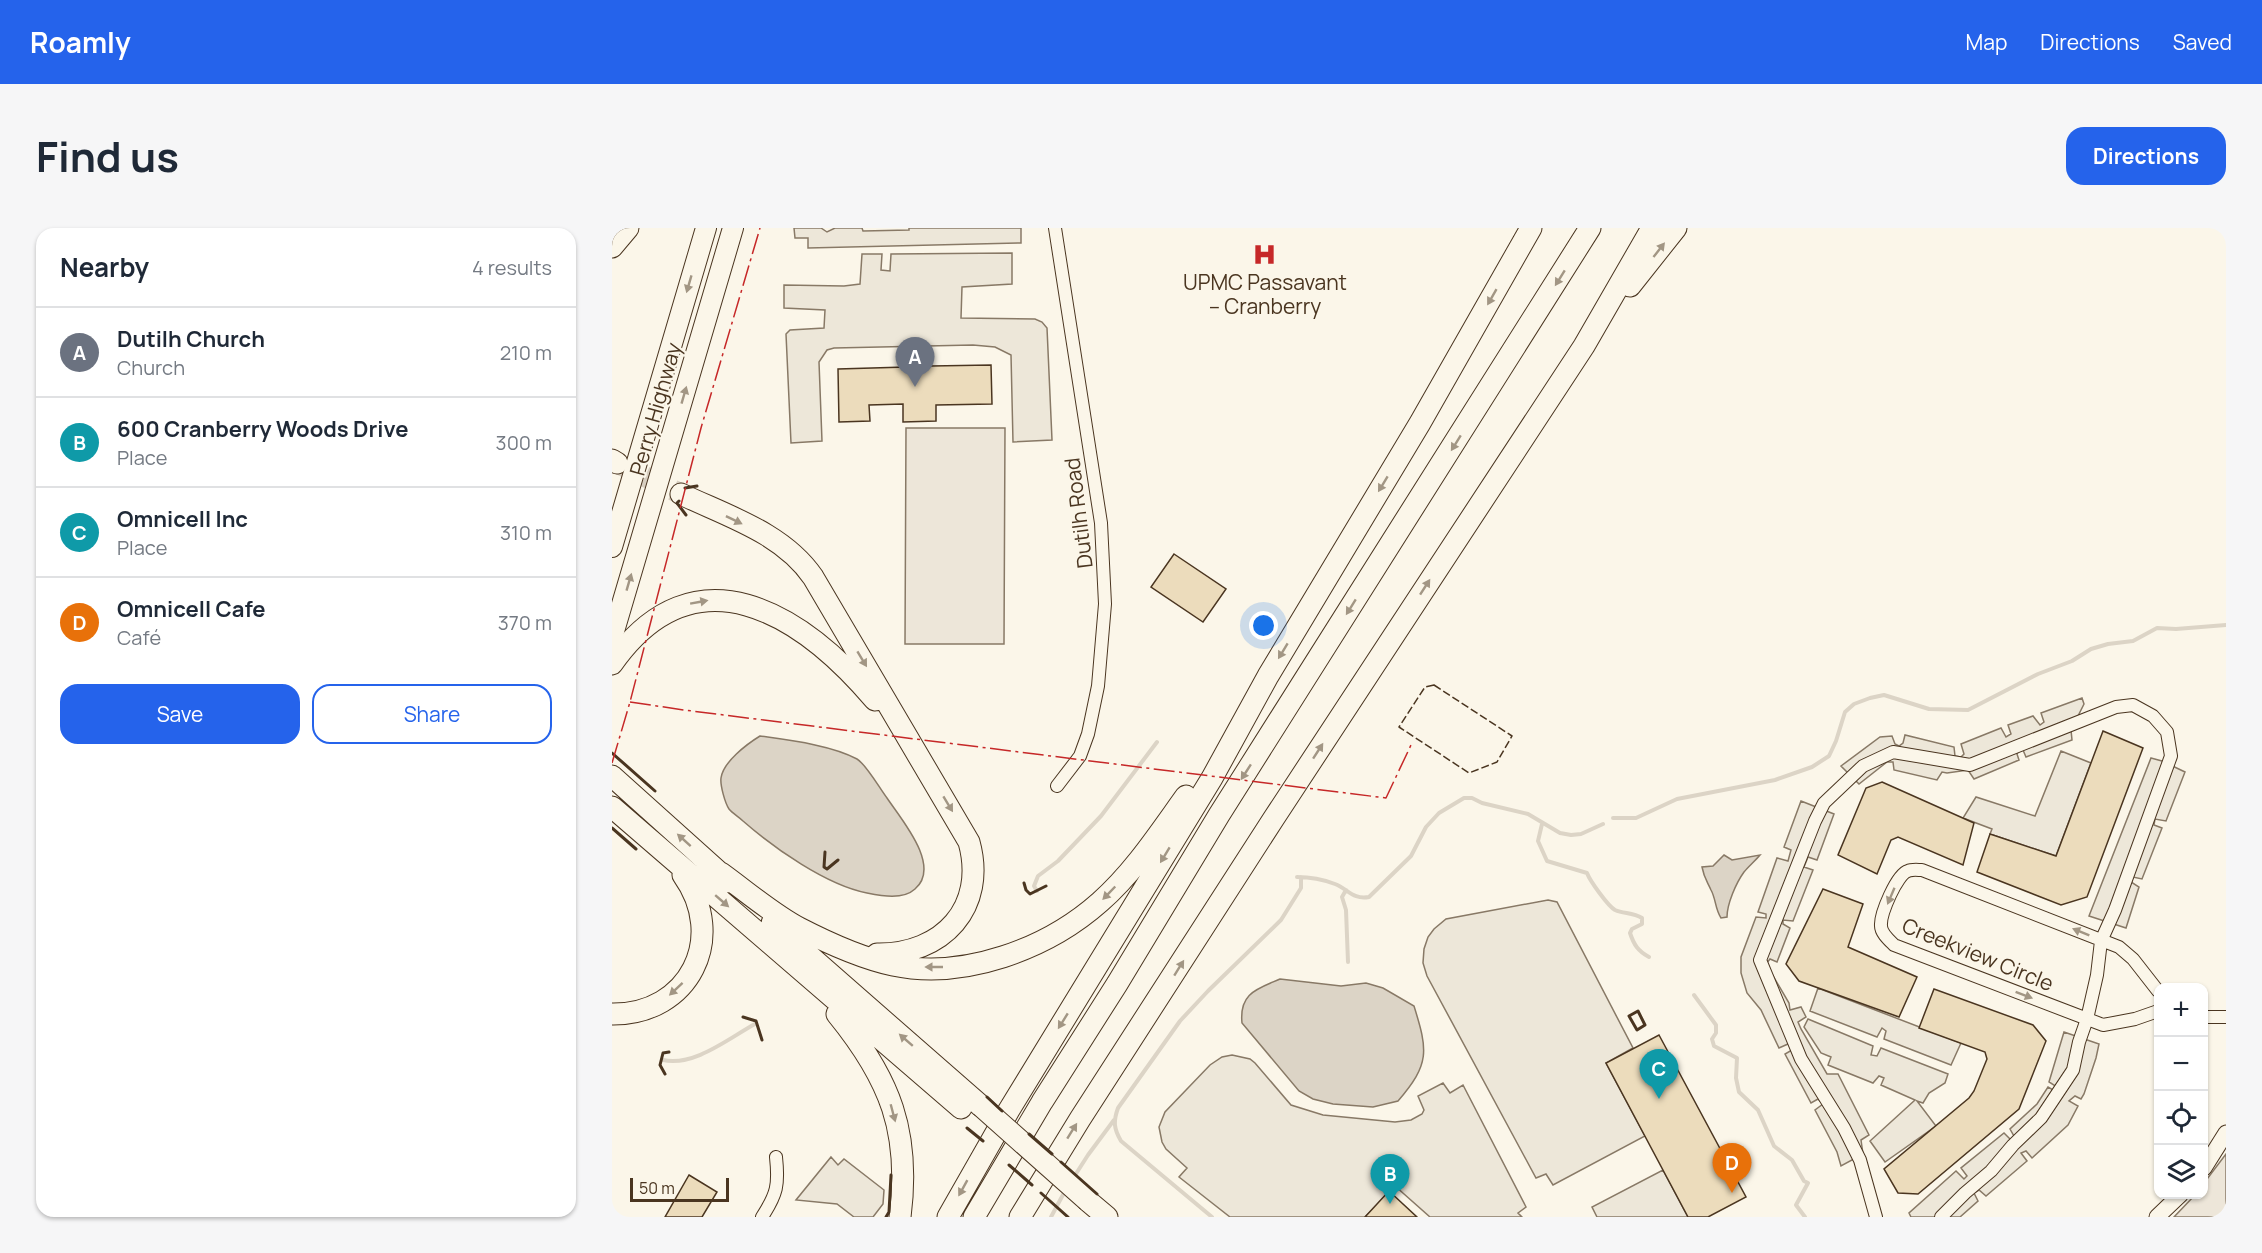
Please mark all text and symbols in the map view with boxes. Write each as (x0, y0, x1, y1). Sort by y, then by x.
text: Roamly (30, 23, 131, 61)
text: Map (1966, 28, 2007, 56)
text: Directions (2040, 28, 2140, 56)
text: Saved (2173, 28, 2232, 56)
text: Find us (36, 127, 179, 185)
button: Directions (2066, 127, 2226, 185)
hospital icon: UPMC Passavant – Cranberry (1252, 241, 1278, 267)
one-way arrow (1652, 242, 1665, 258)
text: Nearby (60, 249, 149, 285)
text: 4 results (472, 254, 552, 281)
place label: UPMC Passavant – Cranberry (1183, 268, 1347, 320)
one-way arrow (1555, 270, 1566, 286)
one-way arrow (684, 275, 693, 293)
one-way arrow (1487, 289, 1497, 306)
text: Dutilh Church (117, 324, 265, 354)
pin: A (896, 338, 934, 387)
text: A (73, 339, 86, 366)
text: 210 m (500, 339, 552, 366)
street label: Perry Highway (623, 339, 687, 479)
text: Church (117, 354, 185, 381)
one-way arrow (680, 386, 689, 404)
text: 600 Cranberry Woods Drive (117, 414, 408, 444)
text: B (73, 429, 86, 456)
text: 300 m (496, 429, 552, 456)
one-way arrow (1450, 435, 1461, 451)
text: Place (117, 444, 167, 471)
street label: Dutilh Road (1057, 456, 1099, 570)
one-way arrow (1378, 476, 1389, 492)
text: Omnicell Inc (117, 504, 248, 534)
one-way arrow (726, 515, 743, 524)
text: C (72, 519, 87, 546)
text: 310 m (500, 519, 552, 546)
text: Place (117, 534, 167, 561)
one-way arrow (625, 573, 634, 591)
one-way arrow (1419, 580, 1431, 596)
text: Omnicell Cafe (117, 594, 266, 624)
one-way arrow (690, 598, 709, 607)
one-way arrow (1345, 599, 1356, 616)
text: D (72, 609, 87, 636)
text: 370 m (498, 609, 552, 636)
your location (1249, 611, 1278, 640)
text: Café (117, 624, 161, 651)
one-way arrow (1277, 643, 1288, 659)
one-way arrow (857, 651, 867, 668)
button: Save (60, 684, 300, 744)
button: Share (312, 684, 552, 744)
one-way arrow (1313, 742, 1324, 759)
one-way arrow (1241, 764, 1252, 780)
one-way arrow (943, 796, 953, 813)
one-way arrow (677, 834, 692, 847)
one-way arrow (1160, 847, 1171, 863)
one-way arrow (1102, 885, 1116, 900)
one-way arrow (1886, 887, 1896, 905)
one-way arrow (714, 894, 729, 908)
street label: Creekview Circle (1898, 911, 2058, 997)
one-way arrow (2071, 927, 2089, 937)
one-way arrow (1173, 960, 1185, 976)
one-way arrow (925, 962, 944, 972)
one-way arrow (669, 982, 684, 996)
map controls (2154, 983, 2208, 1199)
button: + (2154, 983, 2208, 1037)
one-way arrow (2015, 991, 2033, 1000)
one-way arrow (1058, 1013, 1069, 1029)
one-way arrow (899, 1034, 914, 1047)
button: − (2154, 1037, 2208, 1091)
pin: C (1640, 1050, 1678, 1099)
button: locate (2154, 1091, 2208, 1145)
one-way arrow (889, 1104, 899, 1122)
one-way arrow (1067, 1123, 1078, 1139)
pin: D (1712, 1144, 1752, 1193)
button: layers (2154, 1145, 2208, 1199)
pin: B (1370, 1154, 1410, 1204)
scale bar (630, 1175, 729, 1202)
text: 50 m (639, 1177, 675, 1199)
one-way arrow (958, 1180, 968, 1197)

